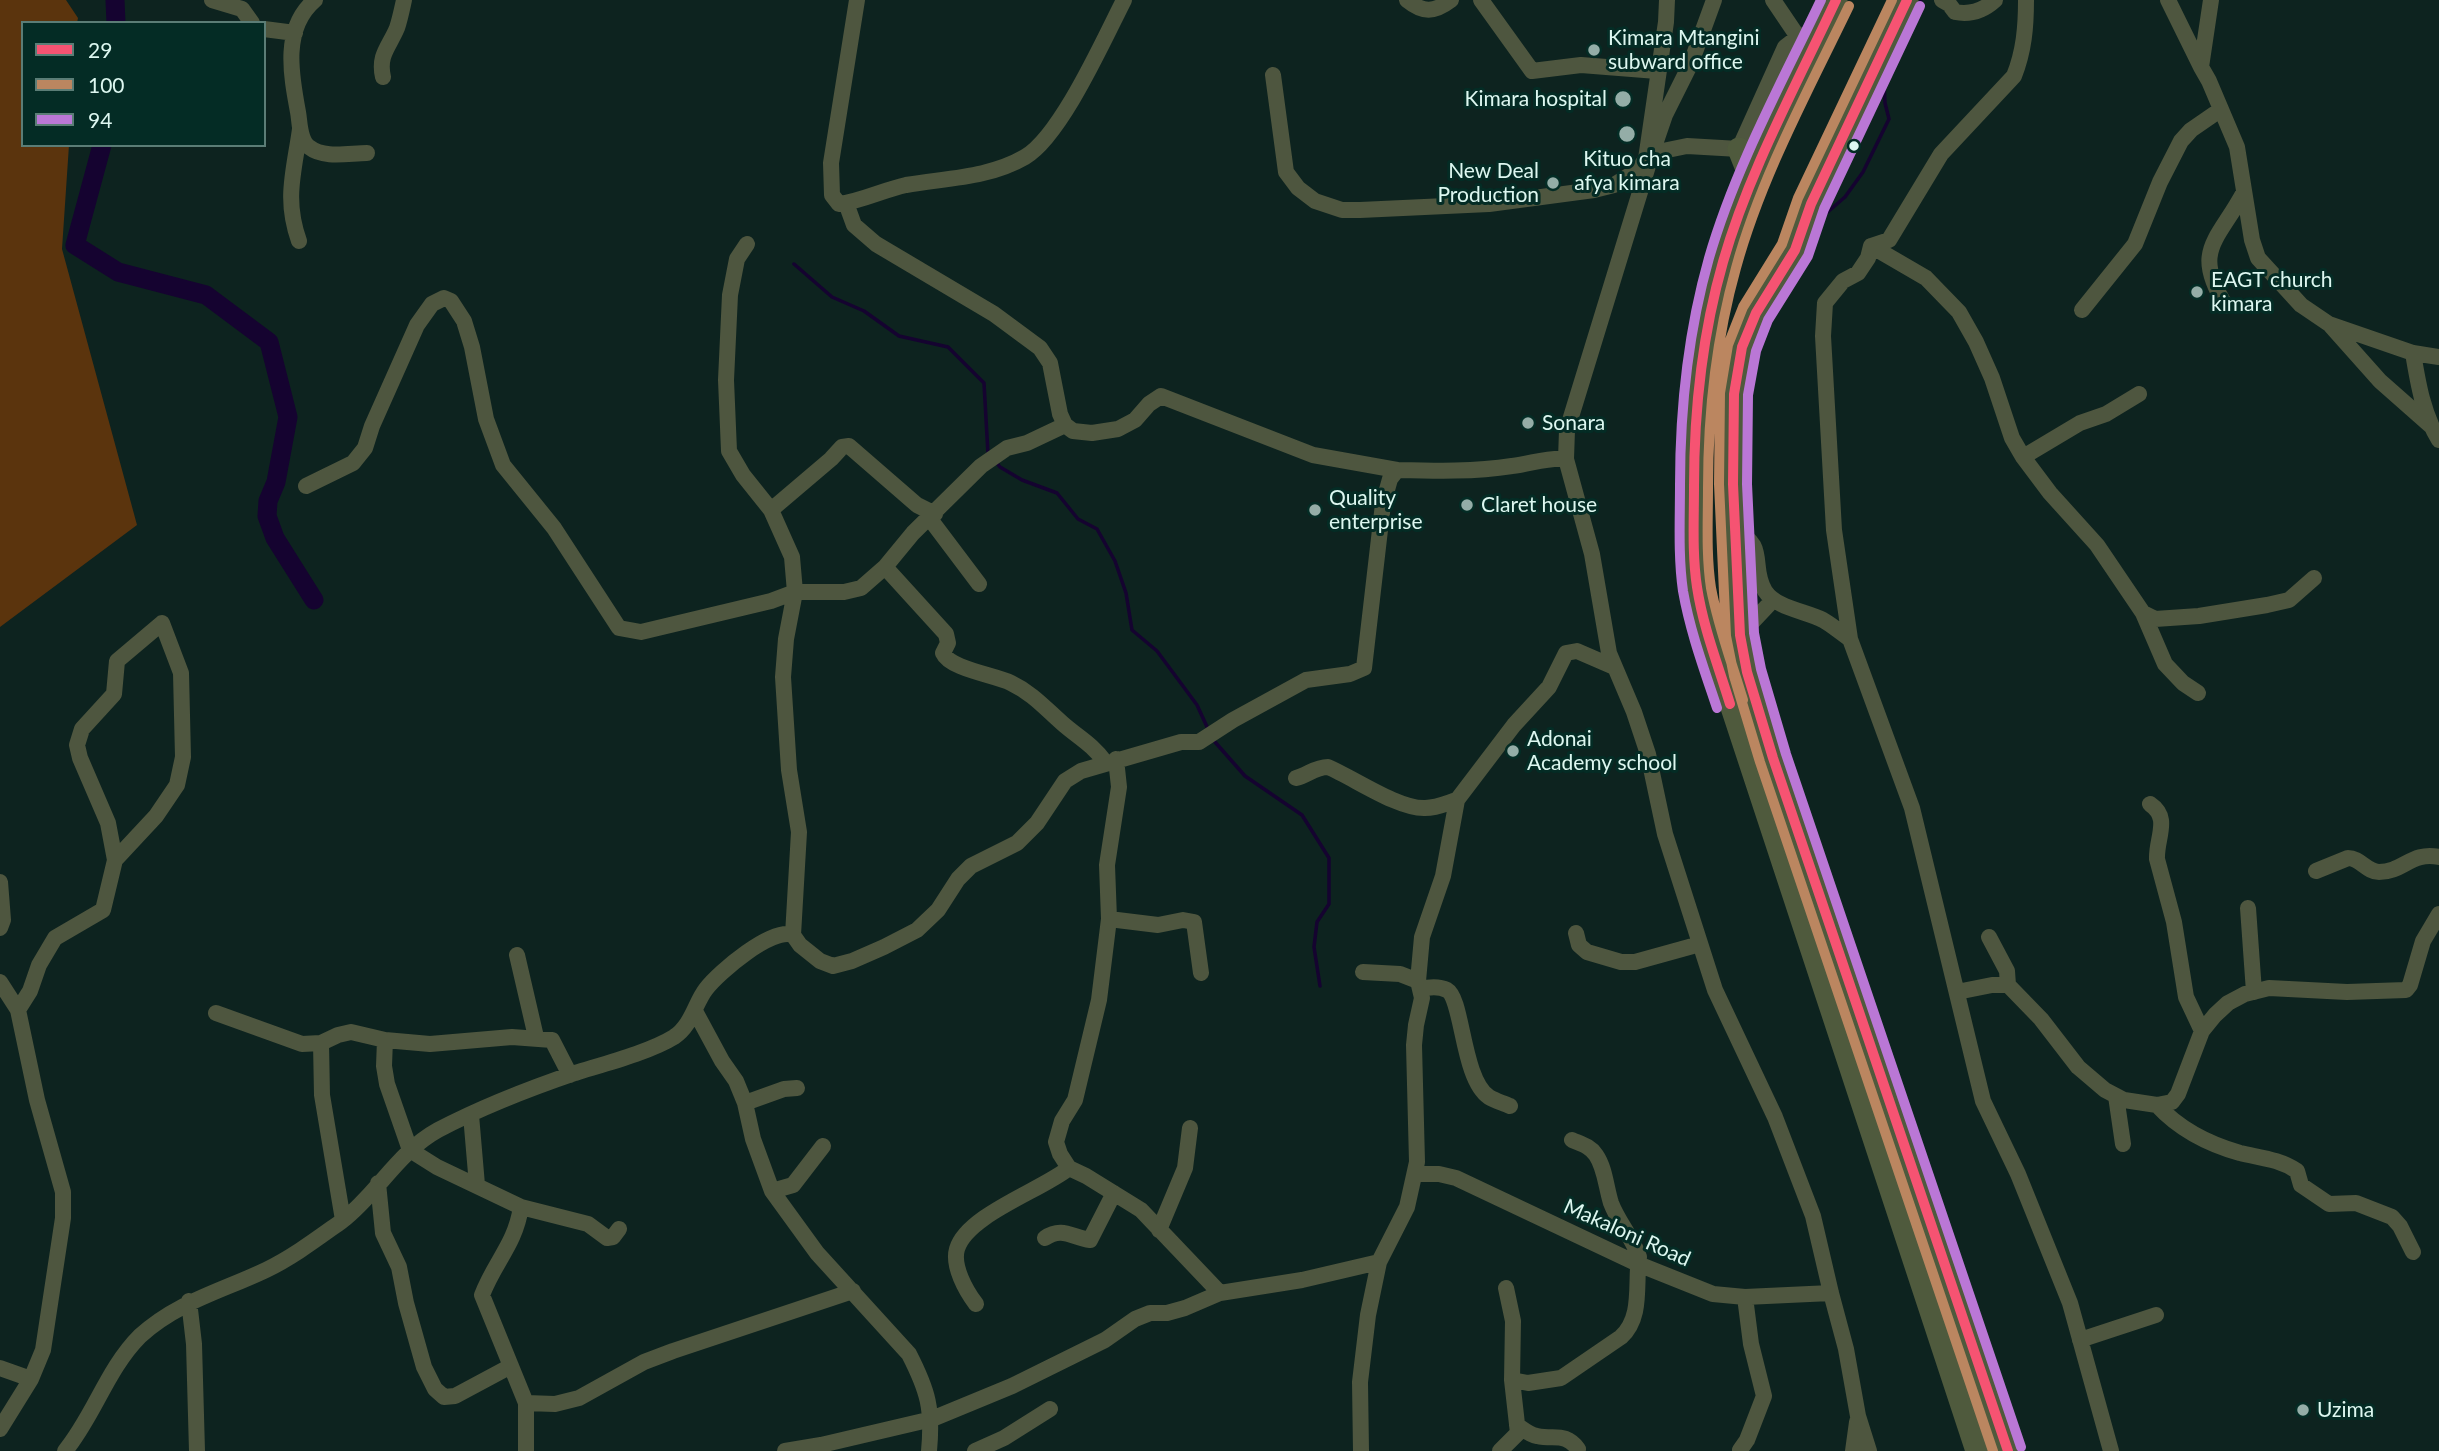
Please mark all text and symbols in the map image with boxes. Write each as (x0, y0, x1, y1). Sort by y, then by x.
legend (21, 21, 266, 147)
place label: Kimara Mtangini subward office (1608, 25, 1760, 75)
text: 29 (88, 37, 112, 62)
marker: Kimara Mtangini subward office (1586, 42, 1602, 58)
text: 100 (88, 72, 125, 97)
place label: Kimara hospital (1465, 86, 1607, 112)
marker: Kimara hospital (1613, 89, 1633, 109)
text: 94 (88, 107, 112, 132)
marker: Kituo cha afya kimara (1617, 124, 1637, 144)
unlabelled marker (1847, 139, 1861, 153)
place label: Kituo cha afya kimara (1574, 146, 1680, 196)
place label: New Deal Production (1437, 158, 1539, 208)
marker: New Deal Production (1545, 175, 1561, 191)
place label: EAGT church kimara (2211, 267, 2332, 317)
marker: EAGT church kimara (2189, 284, 2205, 300)
place label: Sonara (1542, 410, 1605, 436)
marker: Sonara (1520, 415, 1536, 431)
place label: Quality enterprise (1329, 485, 1423, 535)
place label: Claret house (1481, 492, 1597, 518)
marker: Claret house (1459, 497, 1475, 513)
marker: Quality enterprise (1307, 502, 1323, 518)
place label: Adonai Academy school (1527, 726, 1677, 776)
marker: Adonai Academy school (1505, 743, 1521, 759)
street label: Makaloni Road (1560, 1194, 1694, 1272)
place label: Uzima (2317, 1397, 2374, 1423)
marker: Uzima (2295, 1402, 2311, 1418)

